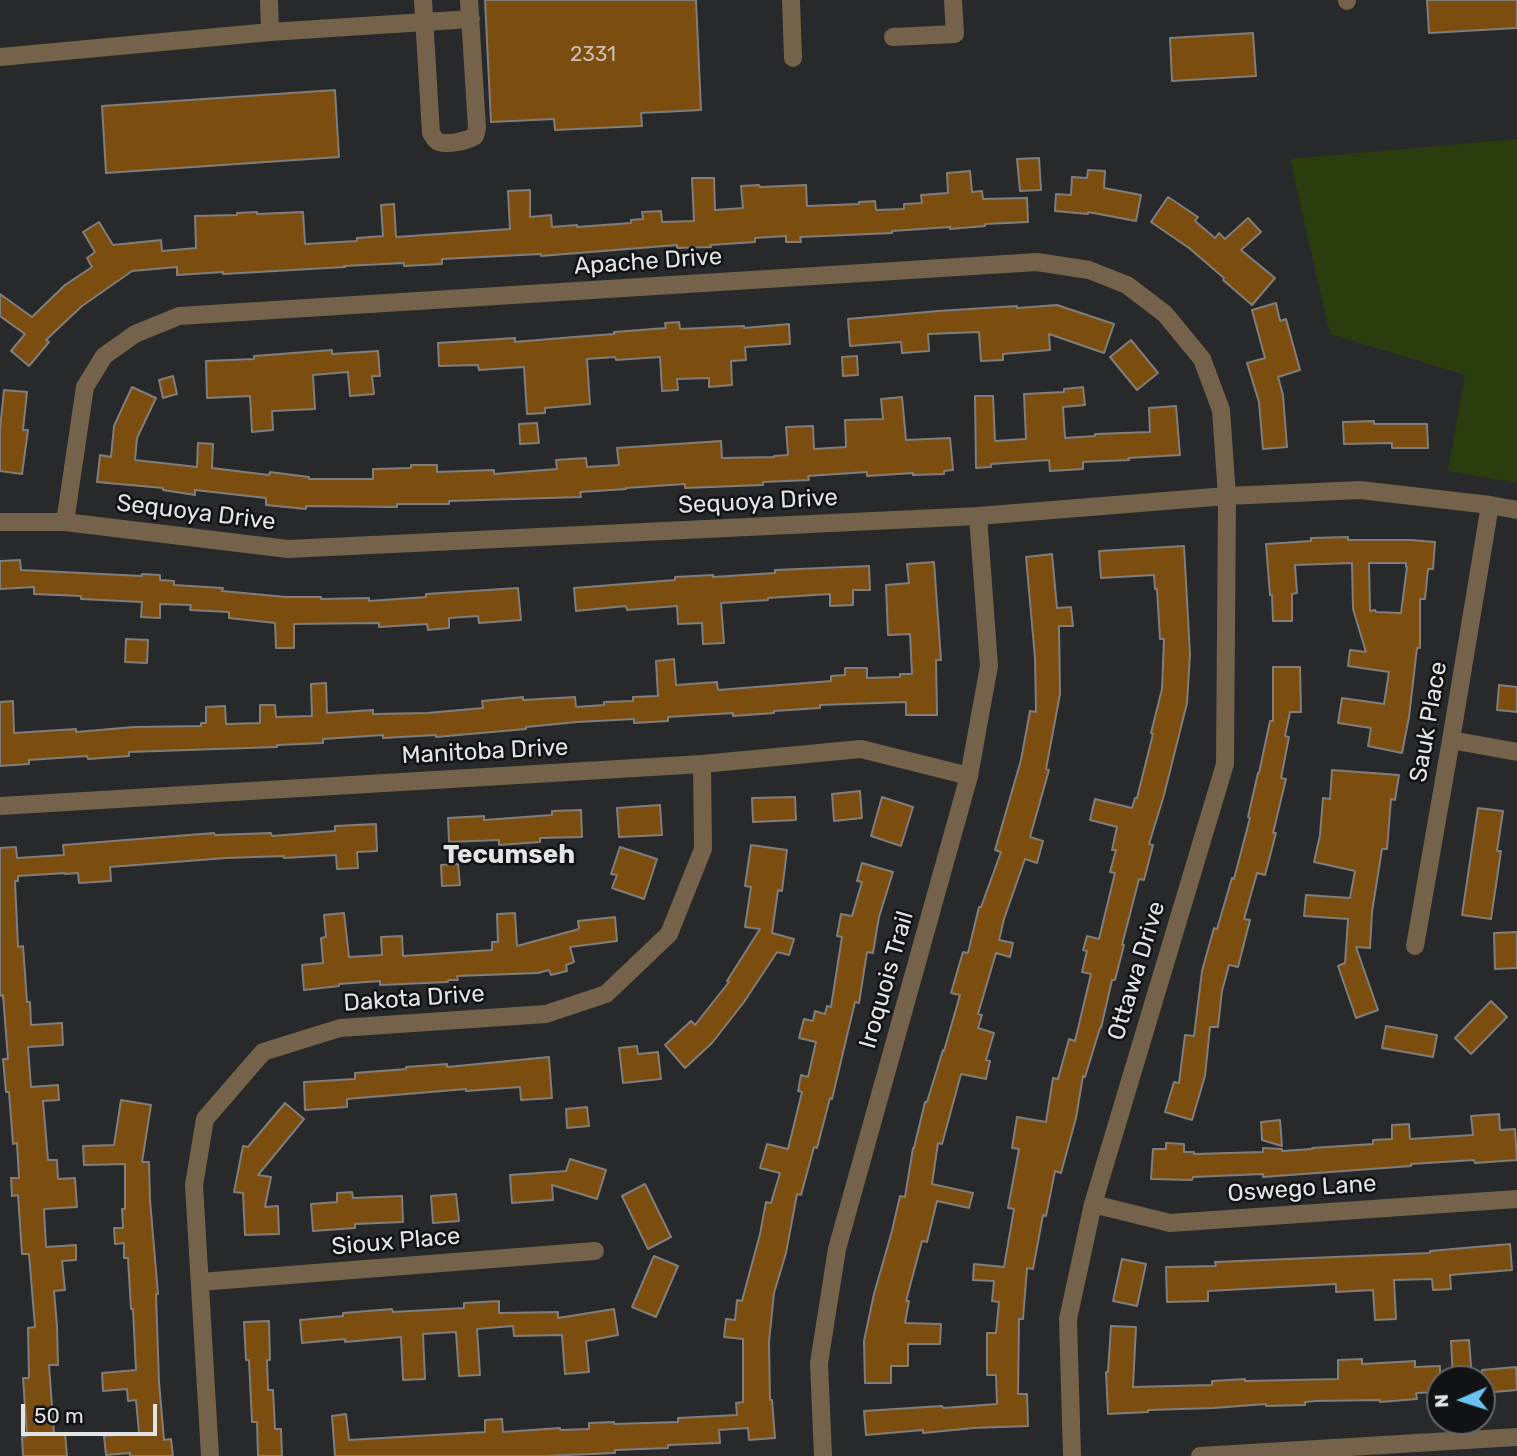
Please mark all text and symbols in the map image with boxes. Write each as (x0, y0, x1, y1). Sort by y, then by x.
house number: 2331 (570, 42, 616, 68)
street label: Apache Drive (573, 242, 723, 282)
street label: Sequoya Drive (677, 483, 839, 521)
street label: Sequoya Drive (115, 489, 277, 537)
street label: Sauk Place (1404, 659, 1454, 785)
street label: Manitoba Drive (401, 733, 569, 771)
district label: Tecumseh (443, 839, 575, 871)
street label: Ottawa Drive (1102, 898, 1172, 1044)
street label: Iroquois Trail (854, 908, 920, 1052)
street label: Dakota Drive (342, 980, 486, 1018)
street label: Oswego Lane (1227, 1169, 1377, 1209)
street label: Sioux Place (331, 1222, 461, 1262)
north arrow (1426, 1365, 1496, 1435)
scale bar (24, 1390, 161, 1434)
text: N (1430, 1394, 1453, 1408)
text: 50 m (34, 1403, 84, 1428)

